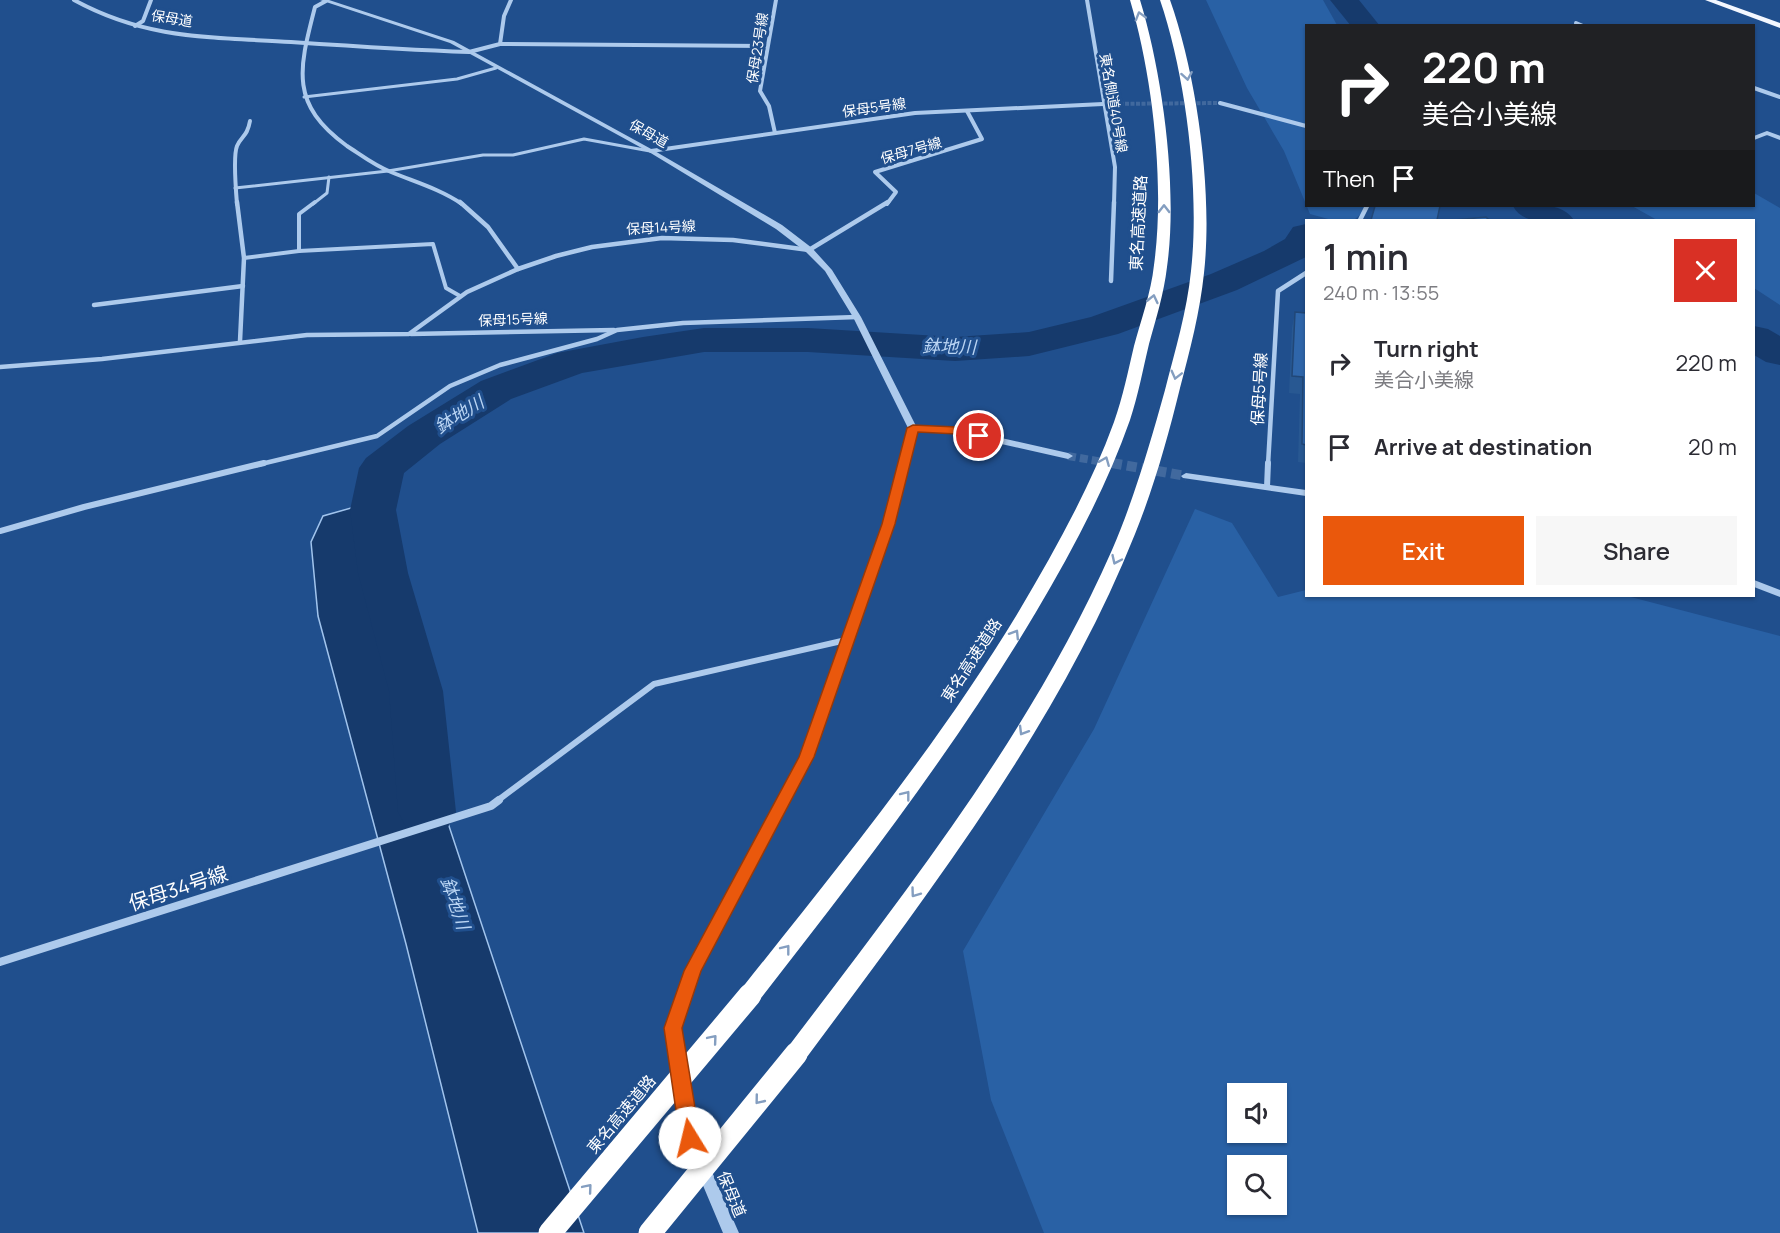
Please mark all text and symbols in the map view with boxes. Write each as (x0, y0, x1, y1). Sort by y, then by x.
street label: 保母道 (150, 5, 194, 31)
street label: 保母23号線 (742, 11, 772, 85)
one-way arrow (1135, 11, 1147, 22)
text: 220 m (1422, 38, 1546, 96)
icon: right (1323, 48, 1401, 126)
street label: 東名側道40号線 (1096, 52, 1132, 154)
one-way arrow (1180, 72, 1192, 81)
street label: 保母5号線 (841, 93, 907, 121)
text: 美合小美線 (1422, 95, 1557, 132)
street label: 保母道 (626, 115, 672, 151)
street label: 保母7号線 (878, 132, 944, 168)
icon: arrive (1387, 162, 1420, 195)
text: Then (1323, 164, 1375, 194)
street label: 東名高速道路 (1125, 174, 1151, 272)
one-way arrow (1158, 205, 1170, 214)
street label: 保母14号線 (626, 216, 696, 238)
text: 1 min (1323, 232, 1409, 281)
button: close (1674, 239, 1737, 302)
text: 240 m · 13:55 (1323, 279, 1439, 306)
one-way arrow (1146, 294, 1159, 304)
street label: 保母15号線 (478, 308, 548, 330)
water label: 鉢地川 (922, 334, 978, 359)
text: Turn right (1374, 334, 1479, 364)
icon: right (1323, 347, 1356, 380)
text: 220 m (1675, 348, 1737, 378)
street label: 保母5号線 (1246, 352, 1272, 426)
text: 美合小美線 (1374, 366, 1474, 393)
one-way arrow (1171, 369, 1184, 379)
water label: 鉢地川 (430, 388, 490, 438)
pin (953, 410, 1004, 461)
icon: arrive (962, 419, 995, 452)
icon: arrive (1323, 431, 1356, 464)
text: Arrive at destination (1374, 432, 1592, 462)
text: 20 m (1688, 432, 1737, 462)
one-way arrow (1098, 456, 1110, 467)
button: Exit (1323, 516, 1524, 585)
button: Share (1536, 516, 1737, 585)
one-way arrow (1111, 553, 1123, 564)
street label: 東名高速道路 (936, 614, 1006, 706)
one-way arrow (1007, 630, 1019, 640)
one-way arrow (1019, 725, 1031, 735)
one-way arrow (898, 791, 909, 802)
street label: 保母34号線 (125, 859, 231, 917)
water label: 鉢地川 (436, 874, 477, 934)
one-way arrow (911, 887, 922, 898)
one-way arrow (779, 945, 790, 956)
one-way arrow (706, 1035, 717, 1046)
street label: 東名高速道路 (582, 1070, 660, 1158)
map controls (1227, 1083, 1287, 1215)
button: sound (1227, 1083, 1287, 1143)
one-way arrow (756, 1093, 767, 1104)
position arrow (658, 1106, 722, 1170)
button: search (1227, 1155, 1287, 1215)
street label: 保母道 (712, 1168, 752, 1220)
one-way arrow (581, 1184, 592, 1195)

